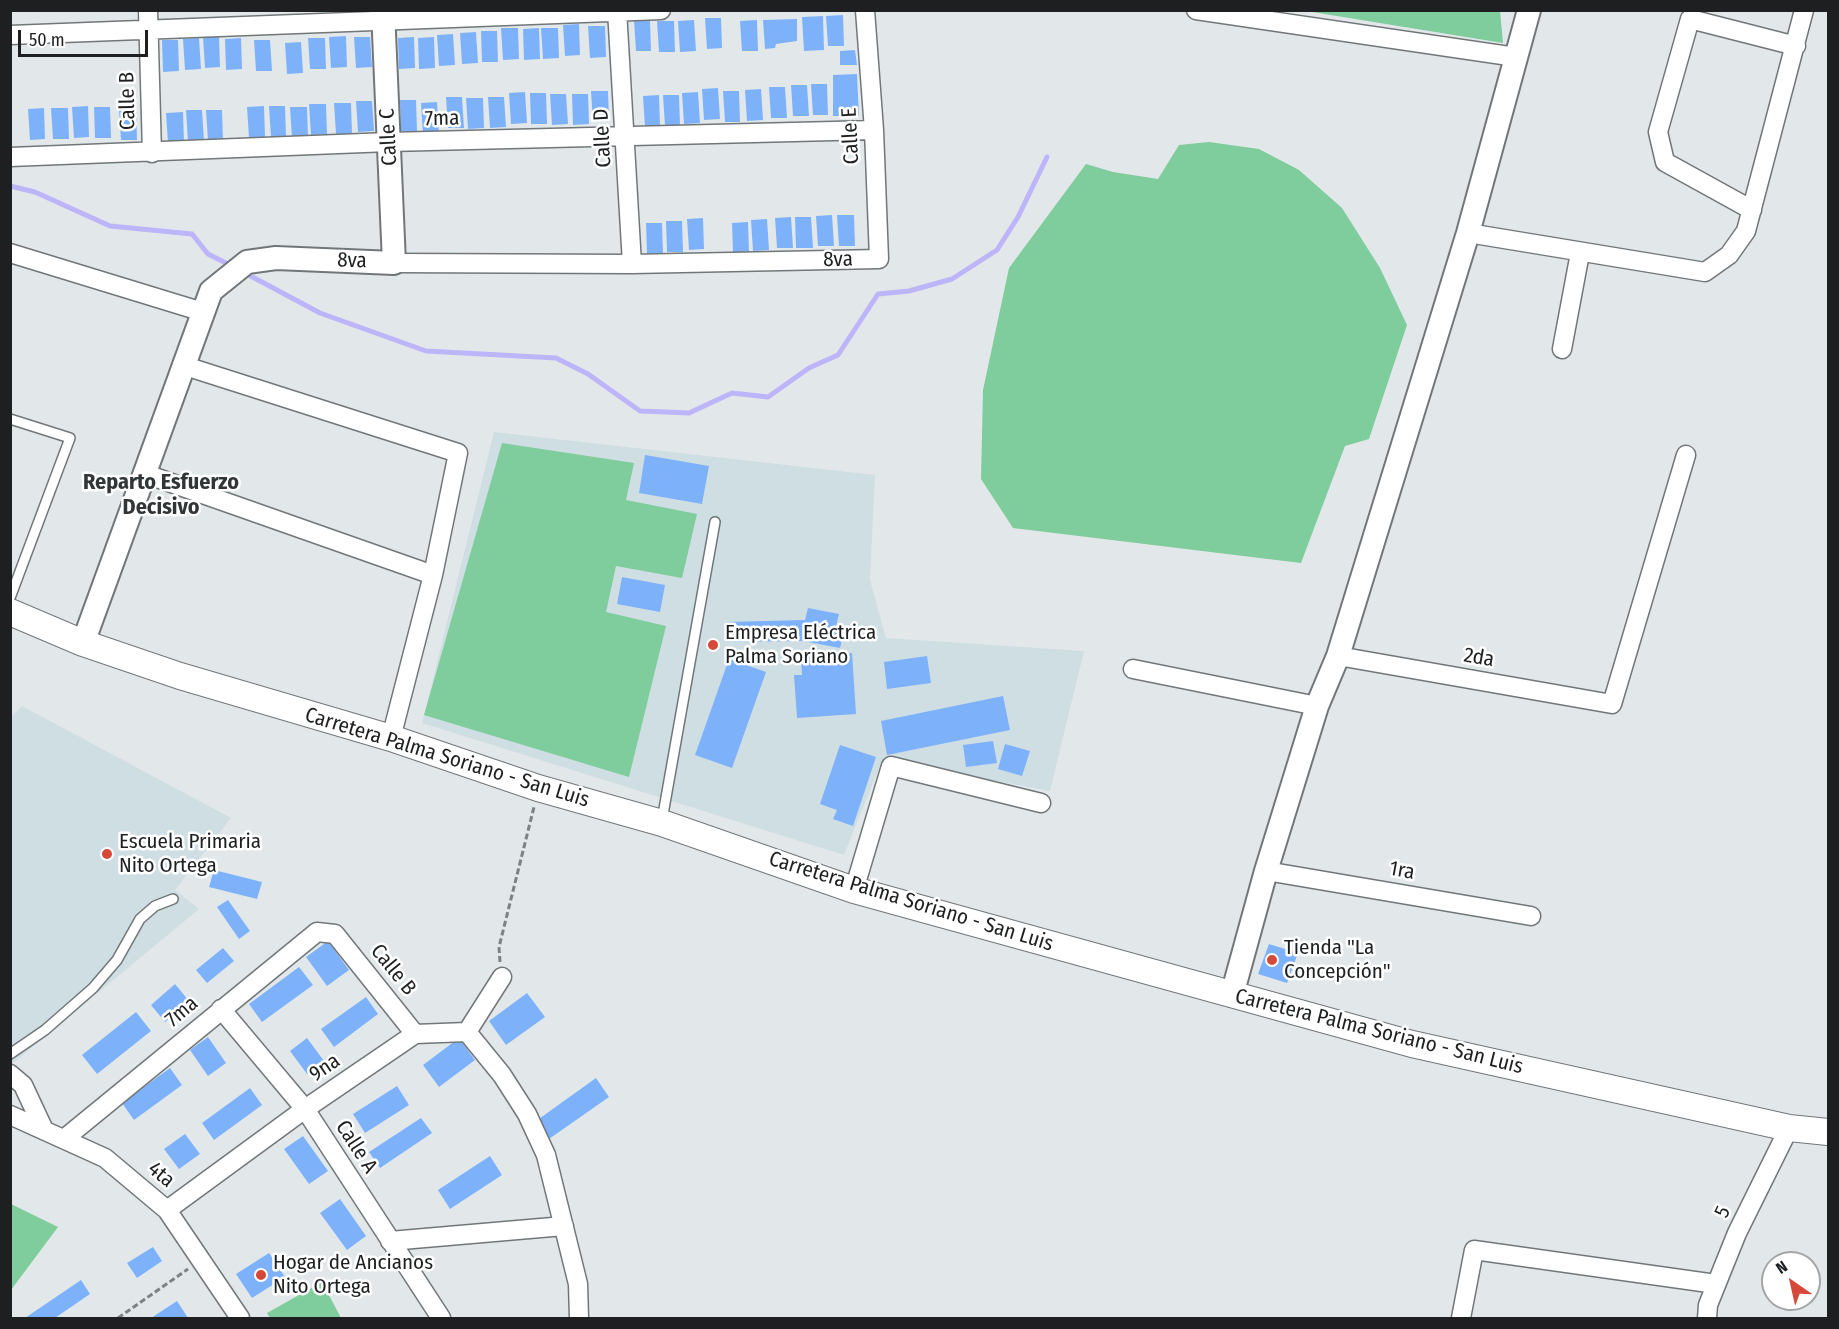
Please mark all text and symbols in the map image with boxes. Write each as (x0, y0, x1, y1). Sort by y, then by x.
scale bar (21, 18, 152, 56)
text: 50 m (29, 29, 65, 51)
street label: Calle B (115, 72, 141, 130)
street label: 7ma (424, 106, 460, 132)
street label: Calle E (837, 107, 865, 165)
street label: Calle C (375, 108, 403, 166)
street label: Calle D (589, 108, 617, 168)
street label: 8va (823, 247, 853, 273)
street label: 8va (337, 248, 367, 274)
district label: Reparto Esfuerzo Decisivo (83, 470, 239, 522)
place label: Empresa Eléctrica Palma Soriano (725, 620, 876, 670)
marker: Empresa Eléctrica Palma Soriano (706, 638, 720, 652)
street label: 2da (1462, 643, 1496, 673)
street label: Carretera Palma Soriano - San Luis (302, 703, 592, 813)
place label: Escuela Primaria Nito Ortega (119, 829, 261, 879)
marker: Escuela Primaria Nito Ortega (100, 847, 114, 861)
street label: Carretera Palma Soriano - San Luis (766, 847, 1056, 957)
street label: 1ra (1387, 856, 1417, 886)
place label: Tienda "La Concepción" (1284, 935, 1391, 985)
street label: Calle B (365, 939, 421, 1001)
marker: Tienda "La Concepción" (1265, 953, 1279, 967)
street label: Carretera Palma Soriano - San Luis (1232, 984, 1526, 1080)
street label: 7ma (161, 991, 203, 1033)
street label: 9na (305, 1049, 345, 1087)
street label: Calle A (330, 1116, 382, 1178)
street label: 4ta (142, 1157, 180, 1193)
street label: 5 (1710, 1202, 1736, 1222)
place label: Hogar de Ancianos Nito Ortega (273, 1250, 433, 1300)
north arrow (1761, 1251, 1821, 1311)
text: N (1772, 1257, 1791, 1278)
marker: Hogar de Ancianos Nito Ortega (254, 1268, 268, 1282)

